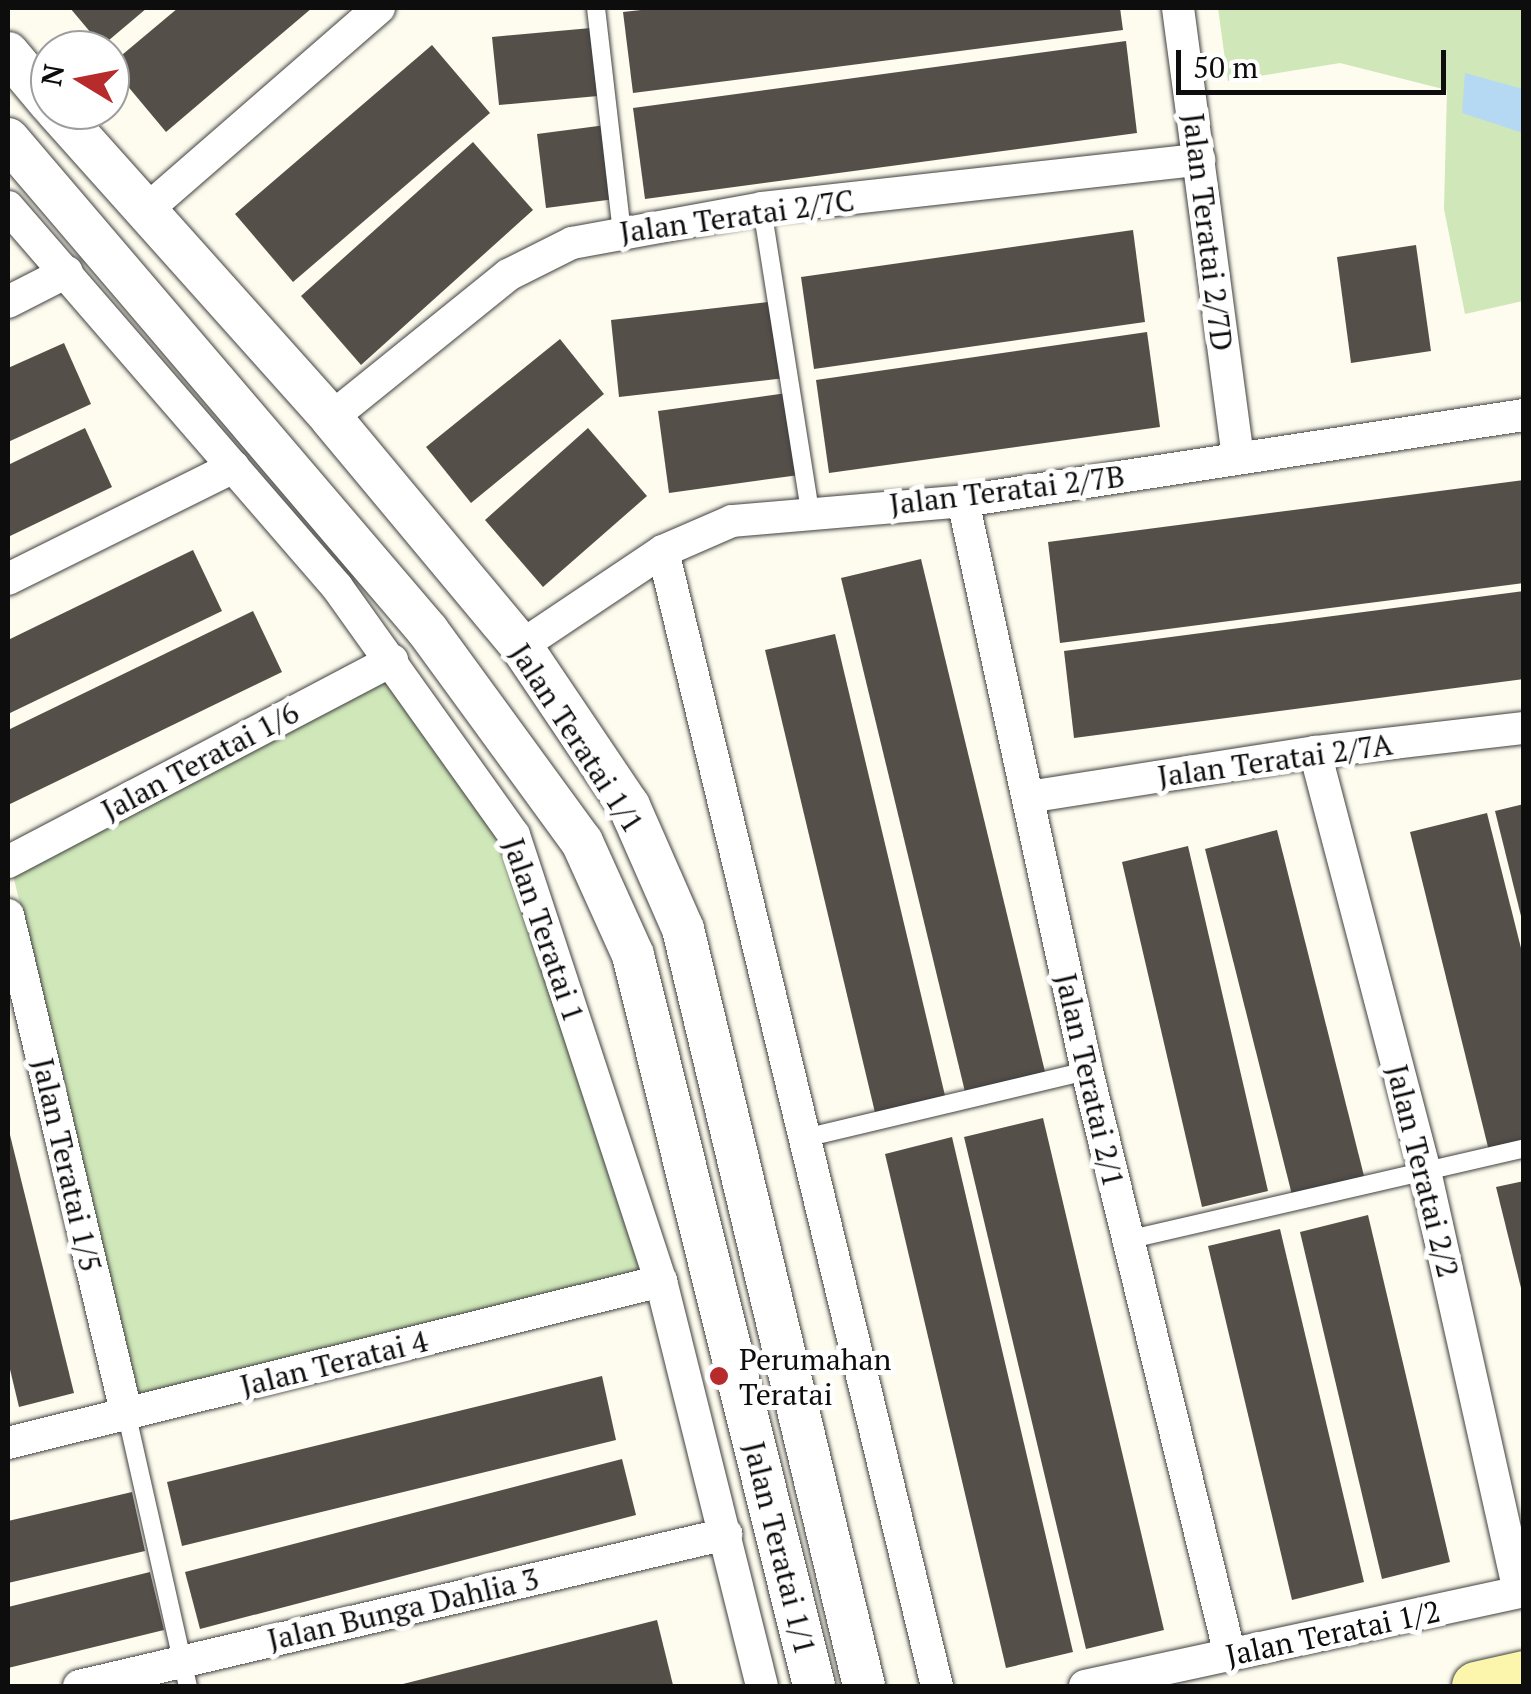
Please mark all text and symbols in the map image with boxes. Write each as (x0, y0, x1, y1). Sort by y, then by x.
north arrow (30, 30, 130, 130)
scale bar (1181, 30, 1451, 92)
text: 50 m (1193, 47, 1258, 87)
text: N (32, 61, 72, 89)
street label: Jalan Teratai 2/7D (1176, 111, 1240, 353)
street label: Jalan Teratai 2/7C (617, 182, 857, 250)
street label: Jalan Teratai 2/7B (887, 458, 1127, 522)
street label: Jalan Teratai 1/1 (503, 637, 651, 839)
street label: Jalan Teratai 1/6 (95, 694, 305, 828)
street label: Jalan Teratai 2/7A (1155, 726, 1395, 794)
street label: Jalan Teratai 1 (496, 834, 592, 1026)
street label: Jalan Teratai 2/1 (1048, 970, 1132, 1190)
street label: Jalan Teratai 1/5 (25, 1055, 109, 1275)
street label: Jalan Teratai 2/2 (1379, 1061, 1467, 1281)
street label: Jalan Teratai 4 (237, 1322, 431, 1404)
place label: Perumahan Teratai (739, 1341, 891, 1412)
marker: Perumahan Teratai (708, 1365, 730, 1387)
street label: Jalan Teratai 1/1 (736, 1438, 824, 1658)
street label: Jalan Bunga Dahlia 3 (264, 1560, 542, 1658)
street label: Jalan Teratai 1/2 (1223, 1593, 1443, 1673)

